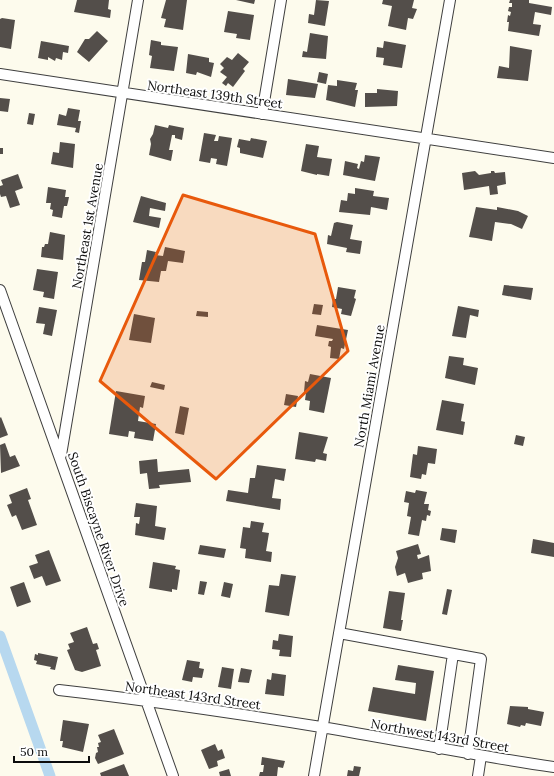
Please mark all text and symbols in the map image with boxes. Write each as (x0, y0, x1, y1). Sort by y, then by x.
street label: Northeast 139th Street (146, 77, 284, 112)
street label: Northeast 1st Avenue (68, 162, 107, 290)
street label: North Miami Avenue (350, 323, 389, 449)
street label: South Biscayne River Drive (64, 450, 133, 609)
street label: Northeast 143rd Street (124, 678, 262, 713)
street label: Northwest 143rd Street (369, 715, 510, 756)
scale bar (14, 738, 89, 764)
text: 50 m (20, 744, 48, 759)

